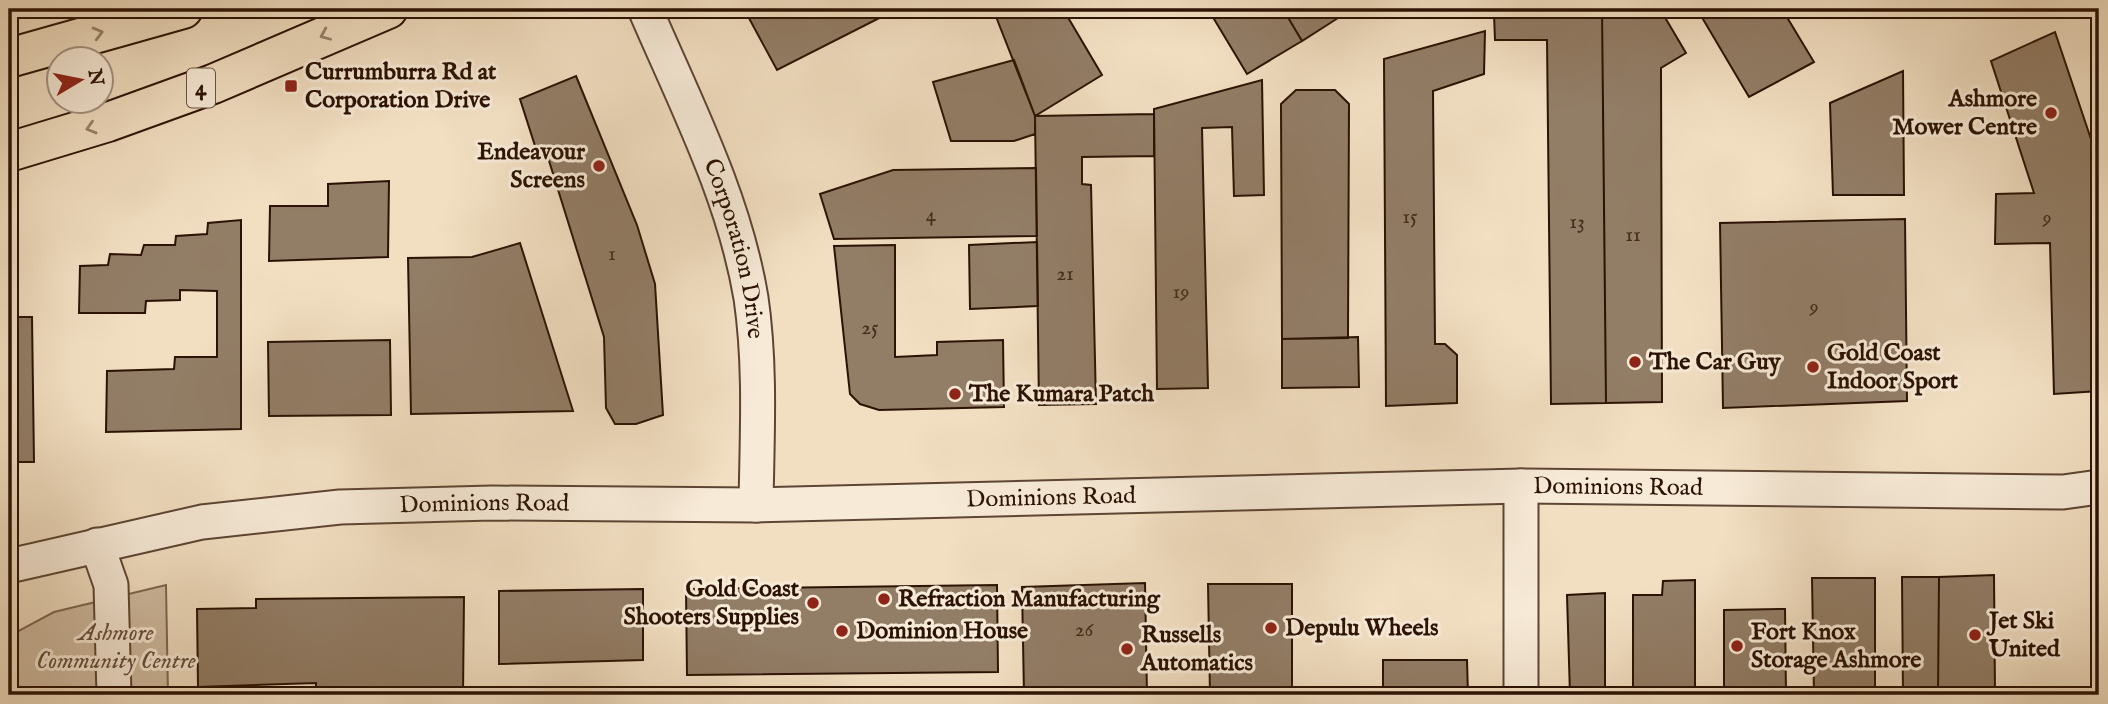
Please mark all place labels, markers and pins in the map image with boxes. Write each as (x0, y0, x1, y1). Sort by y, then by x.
place label: Currumburra Rd at Corporation Drive (305, 57, 497, 116)
marker: Currumburra Rd at Corporation Drive (283, 78, 299, 94)
place label: Ashmore Mower Centre (1892, 84, 2037, 143)
marker: Ashmore Mower Centre (2043, 105, 2059, 121)
place label: Endeavour Screens (477, 137, 586, 196)
marker: Endeavour Screens (591, 158, 607, 174)
place label: Gold Coast Indoor Sport (1827, 338, 1959, 397)
place label: The Car Guy (1648, 347, 1782, 378)
marker: The Car Guy (1627, 354, 1643, 370)
marker: Gold Coast Indoor Sport (1805, 359, 1821, 375)
place label: The Kumara Patch (968, 379, 1154, 410)
marker: The Kumara Patch (947, 386, 963, 402)
place label: Gold Coast Shooters Supplies (623, 574, 800, 633)
place label: Refraction Manufacturing (898, 584, 1161, 615)
marker: Refraction Manufacturing (876, 591, 892, 607)
marker: Gold Coast Shooters Supplies (805, 595, 821, 611)
place label: Jet Ski United (1986, 606, 2061, 665)
place label: Depulu Wheels (1285, 613, 1439, 644)
place label: Dominion House (856, 616, 1028, 647)
place label: Fort Knox Storage Ashmore (1751, 617, 1921, 676)
place label: Russells Automatics (1140, 620, 1254, 679)
marker: Depulu Wheels (1263, 620, 1279, 636)
marker: Dominion House (834, 623, 850, 639)
marker: Jet Ski United (1967, 627, 1983, 643)
marker: Fort Knox Storage Ashmore (1729, 638, 1745, 654)
marker: Russells Automatics (1119, 641, 1135, 657)

